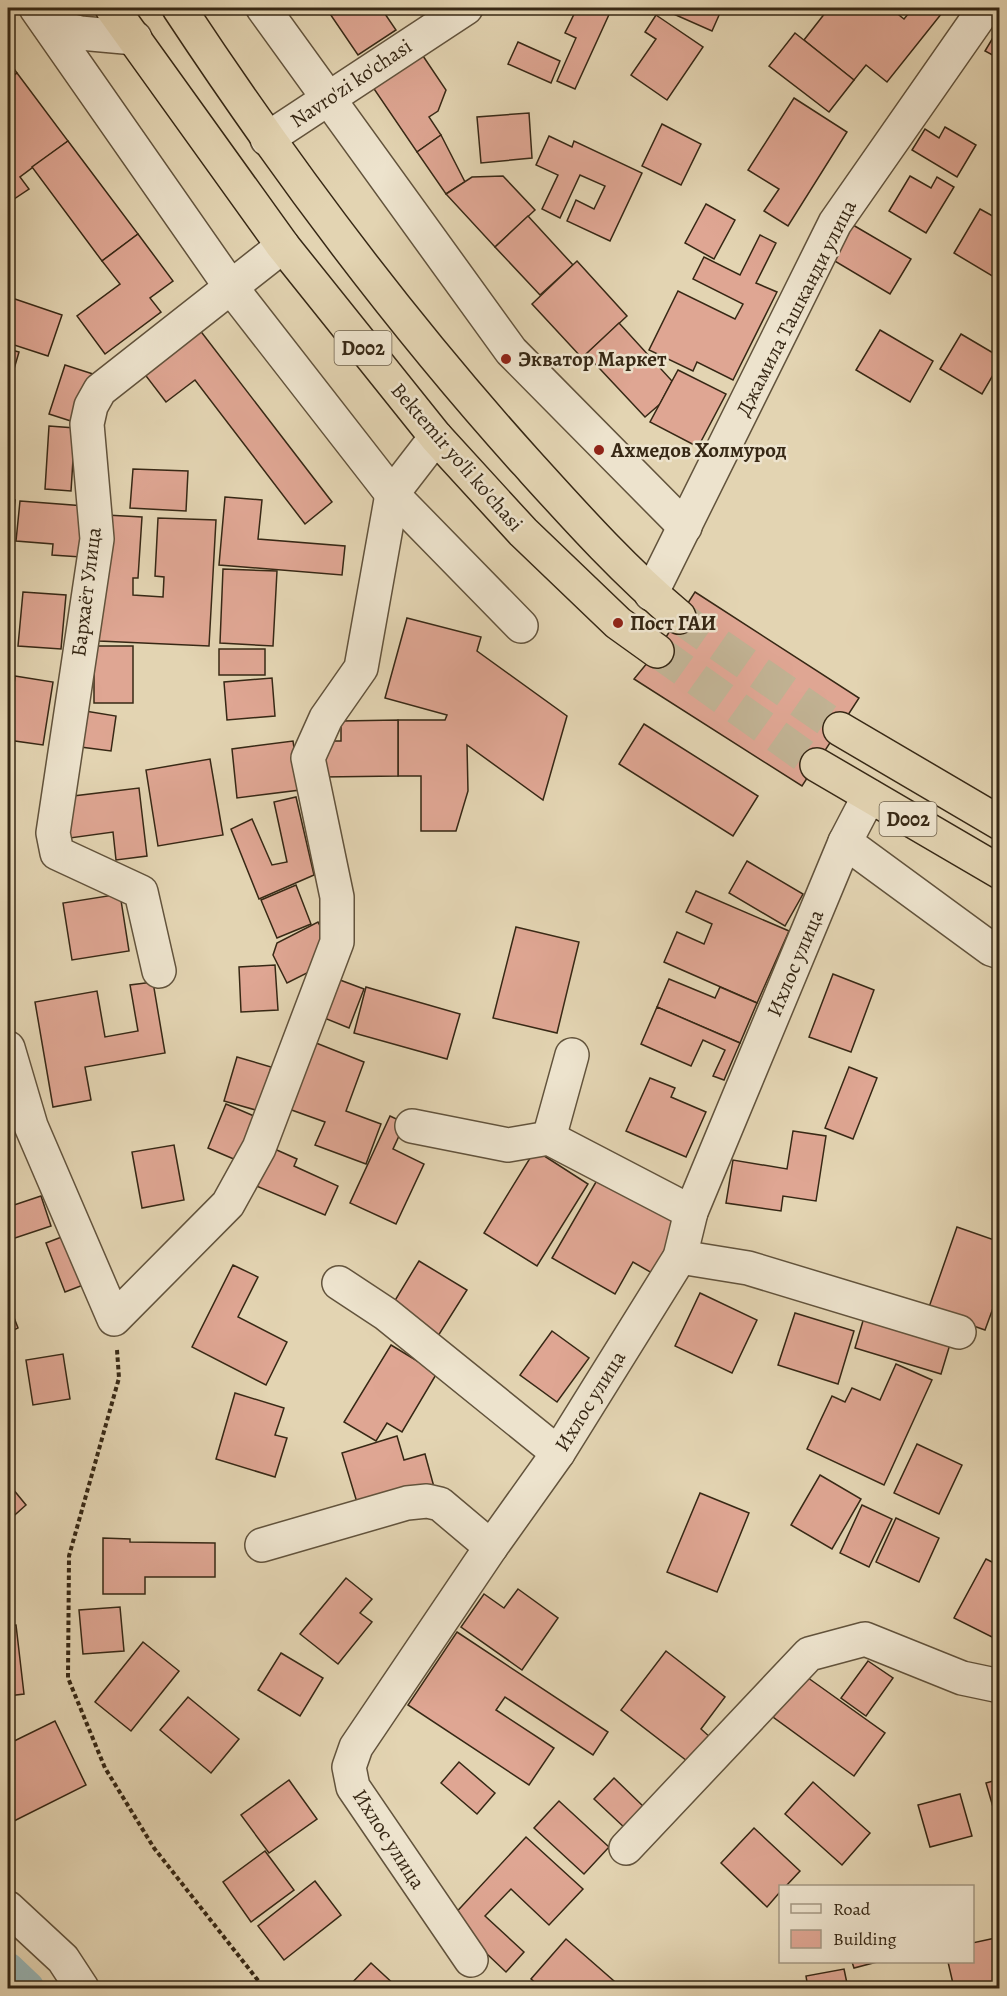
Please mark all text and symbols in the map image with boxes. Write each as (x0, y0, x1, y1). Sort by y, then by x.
street label: Navro'zi ko'chasi (285, 32, 417, 134)
street label: Джамила Ташканди улица (729, 195, 863, 421)
road number: D002 (334, 331, 392, 365)
place label: Экватор Маркет (518, 345, 667, 373)
marker: Экватор Маркет (499, 352, 513, 366)
street label: Bektemir yo'li ko'chasi (385, 377, 529, 537)
place label: Ахмедов Холмурод (610, 436, 787, 464)
marker: Ахмедов Холмурод (592, 443, 606, 457)
street label: Бархаёт Улица (64, 525, 108, 658)
place label: Пост ГАИ (630, 609, 717, 637)
marker: Пост ГАИ (611, 616, 625, 630)
road number: D002 (880, 802, 936, 836)
street label: Ихлос улица (760, 905, 830, 1021)
street label: Ихлос улица (548, 1345, 632, 1457)
street label: Ихлос улица (346, 1784, 432, 1895)
legend (779, 1885, 974, 1963)
text: Road (833, 1897, 871, 1921)
text: Building (833, 1927, 897, 1951)

